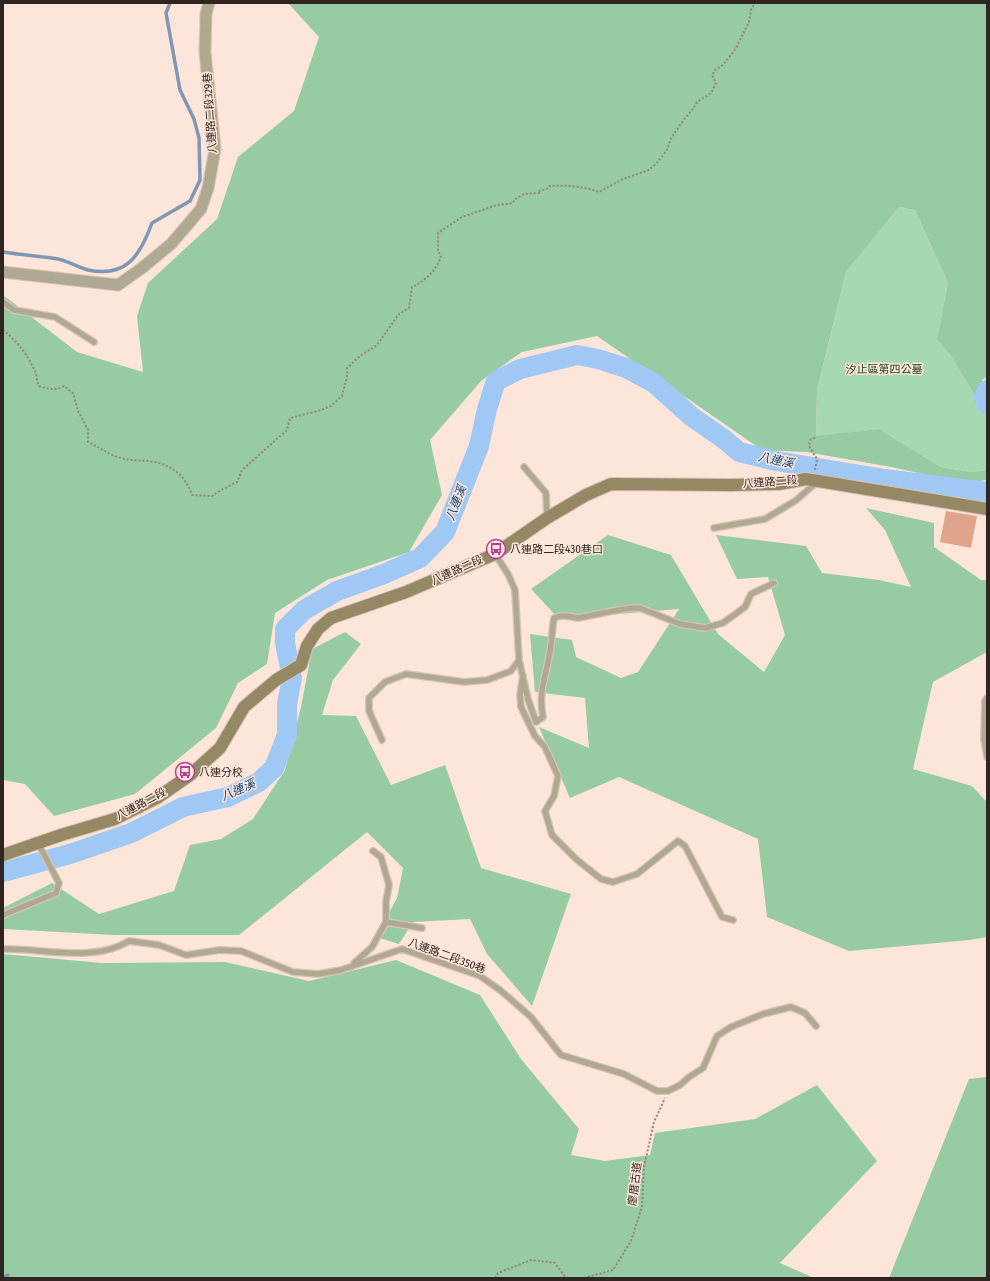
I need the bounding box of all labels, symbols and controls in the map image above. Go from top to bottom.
street label: 八連路二段329巷 [201,72,219,154]
park label: 汐止區第四公墓 [846,363,923,376]
water label: 八連溪 [757,449,797,471]
street label: 八連路二段 [742,474,798,490]
water label: 八連溪 [443,482,470,522]
bus stop icon: 八連路二段430巷口 [485,538,507,560]
place label: 八連路二段430巷口 [510,543,603,556]
street label: 八連路二段 [429,553,485,587]
bus stop icon: 八連分校 [174,761,196,783]
place label: 八連分校 [199,766,243,779]
water label: 八連溪 [219,776,259,803]
street label: 八連路二段 [114,785,168,823]
street label: 八連路二段350巷 [406,936,488,976]
street label: 廖厝古道 [626,1161,644,1207]

